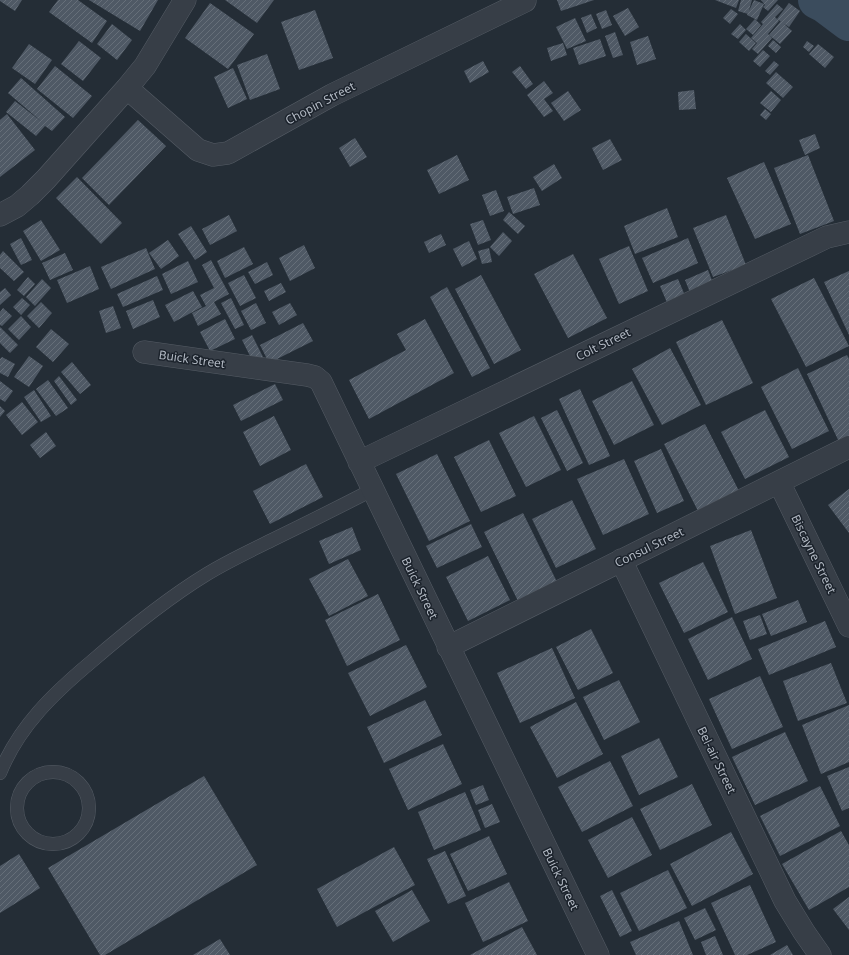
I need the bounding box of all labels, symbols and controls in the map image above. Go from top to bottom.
street label: Chopin Street [282,77,358,129]
street label: Colt Street [573,323,634,365]
street label: Buick Street [158,346,227,372]
street label: Biscayne Street [787,512,841,597]
street label: Consul Street [611,523,687,571]
street label: Buick Street [398,554,443,622]
street label: Bel-air Street [693,723,741,797]
street label: Buick Street [539,845,584,913]

